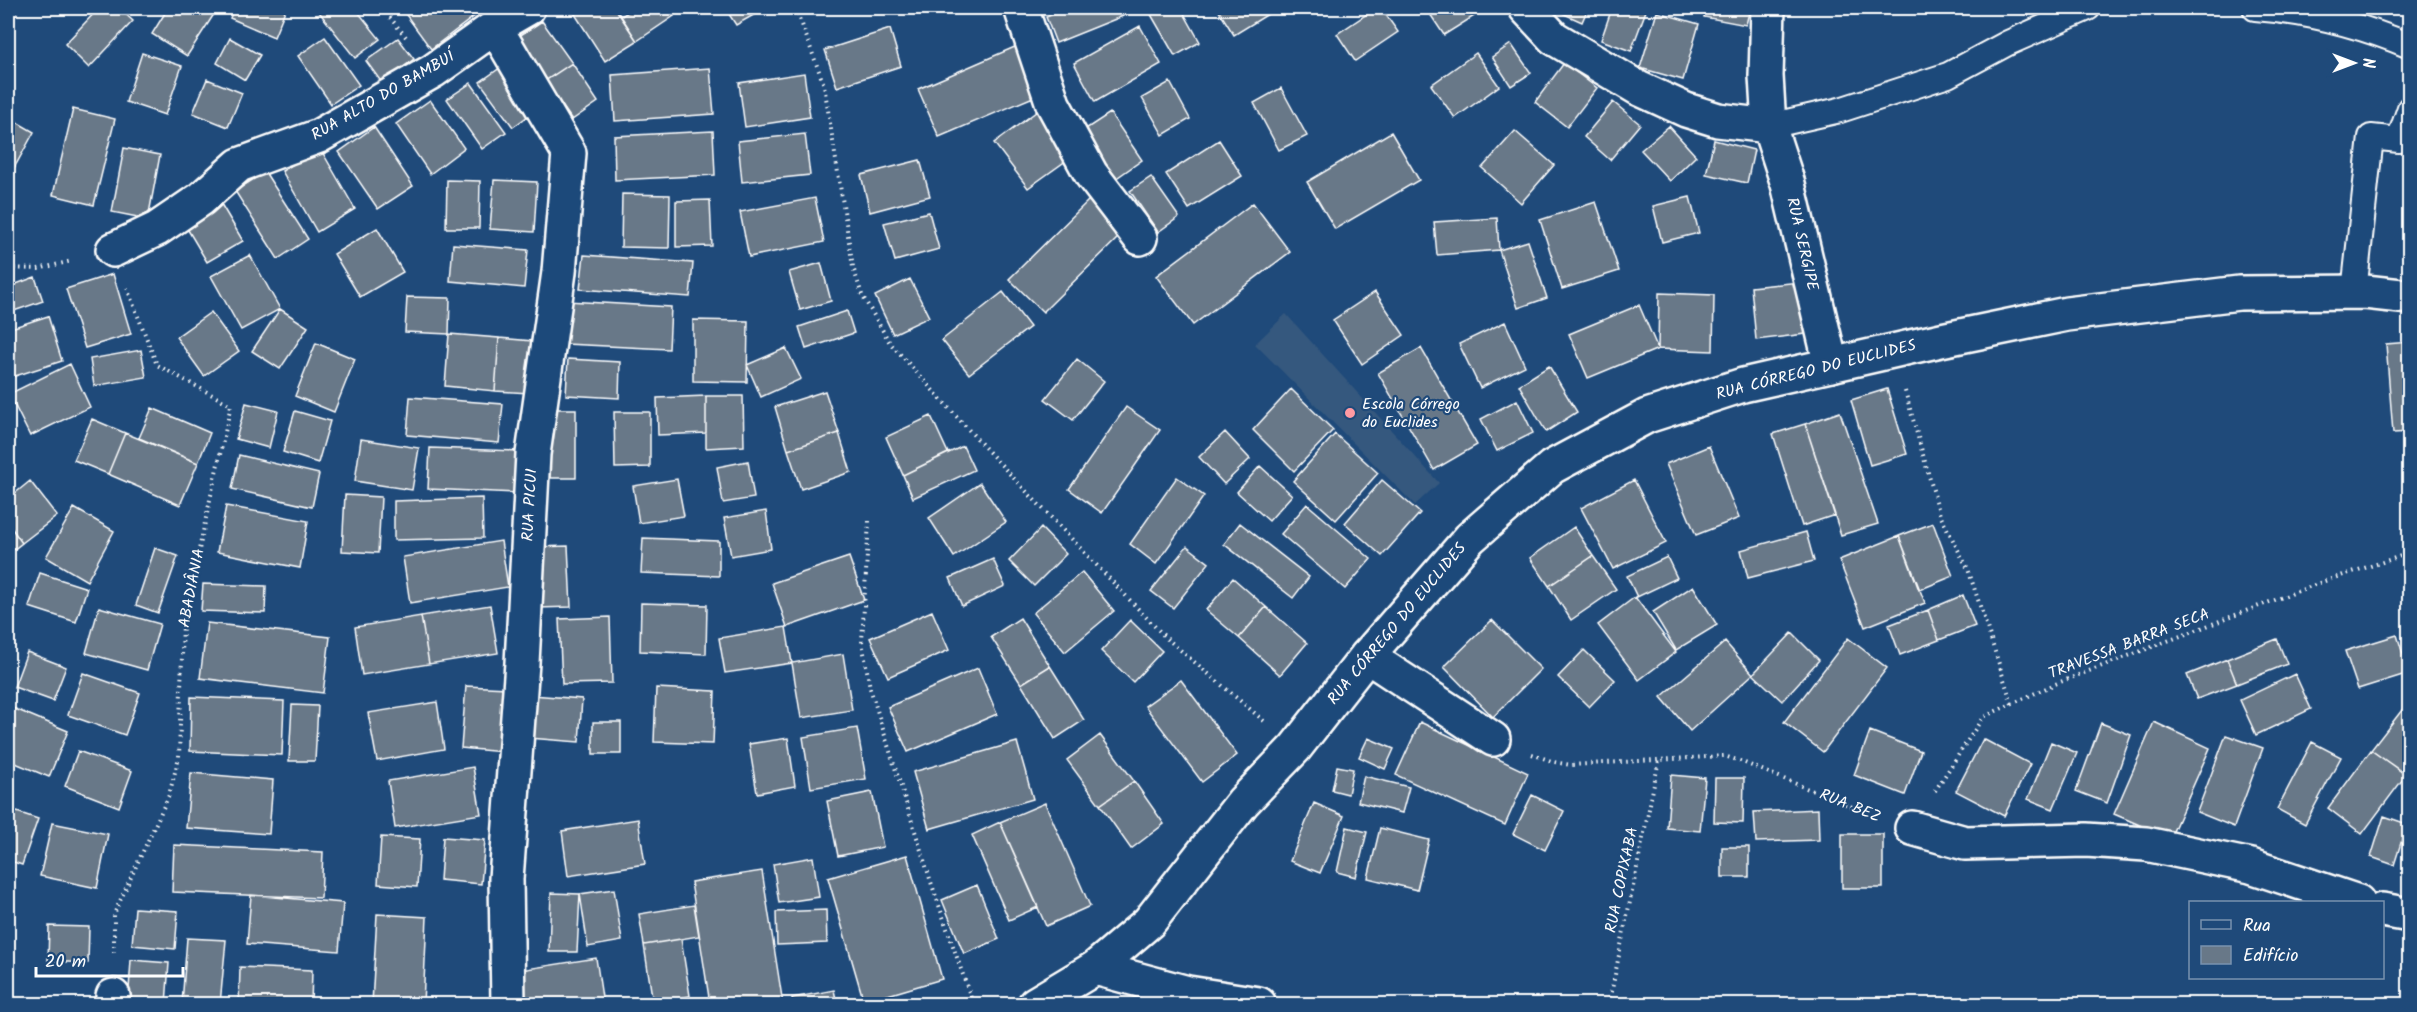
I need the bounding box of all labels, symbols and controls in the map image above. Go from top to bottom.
north arrow [2324,33,2384,93]
street label: RUA ALTO DO BAMBUÍ [307,43,462,147]
text: N [2355,58,2380,68]
street label: RUA SERGIPE [1779,195,1825,294]
street label: RUA CÓRREGO DO EUCLIDES [1713,333,1919,407]
place label: Escola Córrego do Euclides [1362,392,1460,435]
marker: Escola Córrego do Euclides [1343,406,1357,420]
street label: RUA PICUI [516,468,544,542]
street label: RUA CÓRREGO DO EUCLIDES [1321,537,1473,711]
street label: ABADIÂNIA [172,546,212,630]
street label: TRAVESSA BARRA SECA [2045,602,2213,686]
street label: RUA BEZ [1815,782,1885,830]
street label: RUA COPIXABA [1599,824,1645,935]
legend [2189,901,2384,979]
text: Rua [2243,912,2271,941]
scale bar [36,940,183,978]
text: Edifício [2243,942,2298,971]
text: 20 m [45,948,86,977]

